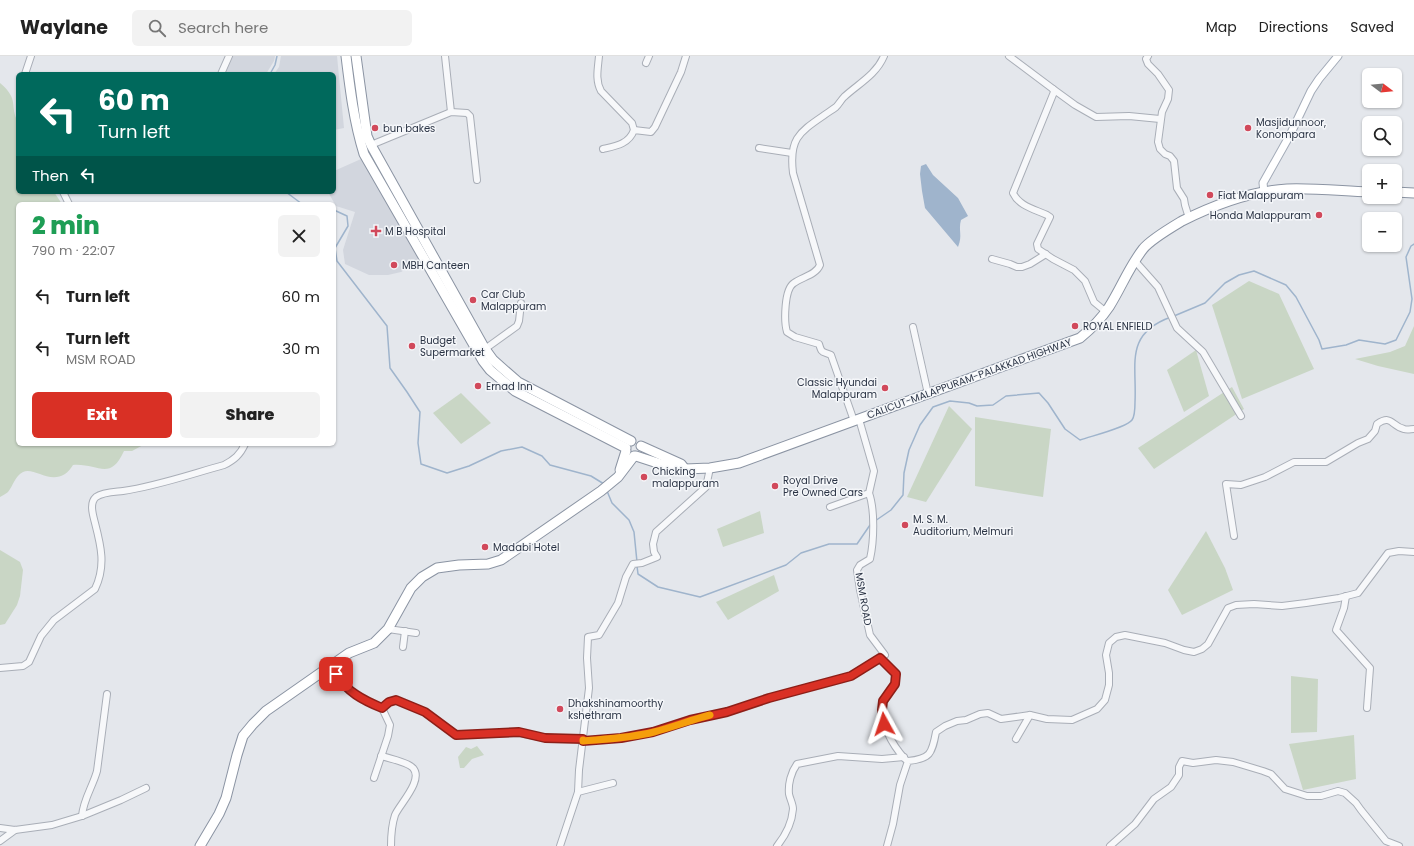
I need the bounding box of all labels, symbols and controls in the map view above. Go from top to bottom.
search box [132,10,412,46]
text: Waylane [20,14,108,41]
icon: search [146,17,168,39]
text: Search here [178,17,268,38]
text: Map [1206,17,1237,37]
text: Directions [1259,17,1328,37]
text: Saved [1350,17,1394,37]
north arrow [1362,68,1402,108]
map controls [1362,68,1402,252]
text: 60 m [98,81,170,120]
icon: left [32,88,84,140]
place label: Masjidunnoor, Konompara [1256,115,1326,142]
button: search [1362,116,1402,156]
text: Turn left [98,119,170,144]
place label: bun bakes [383,121,435,136]
marker: bun bakes [370,123,380,133]
marker: Masjidunnoor, Konompara [1243,123,1253,133]
icon: left [77,164,99,186]
button: + [1362,164,1402,204]
text: Then [32,165,69,186]
place label: Fiat Malappuram [1218,188,1304,203]
marker: Fiat Malappuram [1205,190,1215,200]
place label: Honda Malappuram [1210,208,1311,223]
text: 2 min [32,209,100,242]
marker: Honda Malappuram [1314,210,1324,220]
button: − [1362,212,1402,252]
button: close [278,215,320,257]
place label: M B Hospital [385,224,446,239]
marker: M B Hospital [370,225,382,237]
text: 790 m · 22:07 [32,241,115,260]
place label: MBH Canteen [402,258,470,273]
marker: MBH Canteen [389,260,399,270]
icon: left [32,285,54,307]
text: Turn left [66,286,130,307]
text: 60 m [282,286,320,307]
place label: Car Club Malappuram [481,287,546,314]
marker: Car Club Malappuram [468,295,478,305]
place label: ROYAL ENFIELD [1083,319,1153,334]
marker: ROYAL ENFIELD [1070,321,1080,331]
text: Turn left [66,328,130,349]
place label: Budget Supermarket [420,333,485,360]
street label: CALICUT-MALAPPURAM-PALAKKAD HIGHWAY [865,334,1074,423]
icon: left [32,337,54,359]
text: 30 m [282,338,320,359]
marker: Budget Supermarket [407,341,417,351]
text: MSM ROAD [66,350,136,369]
place label: Classic Hyundai Malappuram [797,375,877,402]
place label: Ernad Inn [486,379,533,394]
marker: Ernad Inn [473,381,483,391]
marker: Classic Hyundai Malappuram [880,383,890,393]
button: Exit [32,392,172,438]
button: Share [180,392,320,438]
place label: Chicking malappuram [652,464,719,491]
marker: Chicking malappuram [639,472,649,482]
place label: Royal Drive Pre Owned Cars [783,473,863,500]
marker: Royal Drive Pre Owned Cars [770,481,780,491]
place label: M. S. M. Auditorium, Melmuri [913,512,1013,539]
marker: M. S. M. Auditorium, Melmuri [900,520,910,530]
place label: Madabi Hotel [493,540,559,555]
marker: Madabi Hotel [480,542,490,552]
street label: MSM ROAD [851,571,876,627]
pin [319,657,353,691]
icon: arrive [325,663,347,685]
place label: Dhakshinamoorthy kshethram [568,696,663,723]
position arrow [863,703,905,745]
marker: Dhakshinamoorthy kshethram [555,704,565,714]

